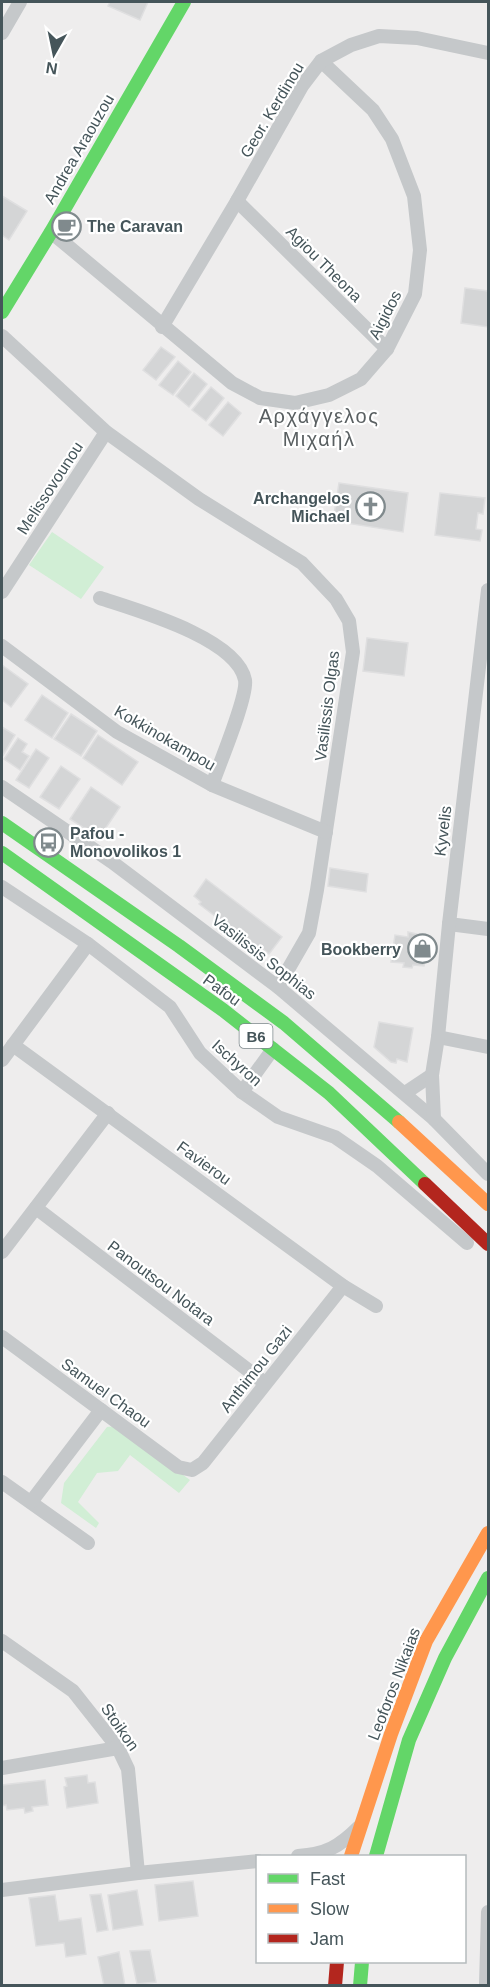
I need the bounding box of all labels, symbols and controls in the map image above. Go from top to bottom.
north arrow [24,24,84,84]
text: N [45,59,59,78]
street label: Geor. Kerdinou [237,59,307,161]
street label: Andrea Araouzou [41,91,117,207]
cafe icon: The Caravan [50,210,82,242]
place label: The Caravan [87,218,183,235]
street label: Agiou Theona [283,223,365,305]
street label: Aigidos [366,288,404,342]
district label: Αρχάγγελος Μιχαήλ [259,405,379,450]
street label: Melissovounou [14,439,86,537]
place label: Archangelos Michael [253,490,350,525]
church icon: Archangelos Michael [355,491,387,523]
street label: Vasilissis Olgas [312,650,342,762]
street label: Kokkinokampou [111,702,219,774]
street label: Kyvelis [431,805,455,857]
place label: Pafou - Monovolikos 1 [70,825,181,860]
bus stop icon: Pafou - Monovolikos 1 [33,826,65,858]
street label: Vasilissis Sophias [209,911,319,1003]
shop icon: Bookberry [406,933,438,965]
place label: Bookberry [321,941,401,958]
street label: Pafou [200,971,244,1009]
road number: B6 [240,1024,272,1048]
street label: Ischyron [209,1036,265,1090]
street label: Favierou [174,1138,234,1188]
street label: Panoutsou Notara [104,1237,218,1329]
street label: Anthimou Gazi [217,1322,295,1416]
street label: Samuel Chaou [58,1355,154,1431]
street label: Leoforos Nikaias [365,1625,423,1743]
street label: Stoikon [98,1700,142,1754]
legend [256,1855,466,1963]
text: Fast [310,1869,345,1889]
text: Slow [310,1899,350,1919]
text: Jam [310,1929,344,1949]

